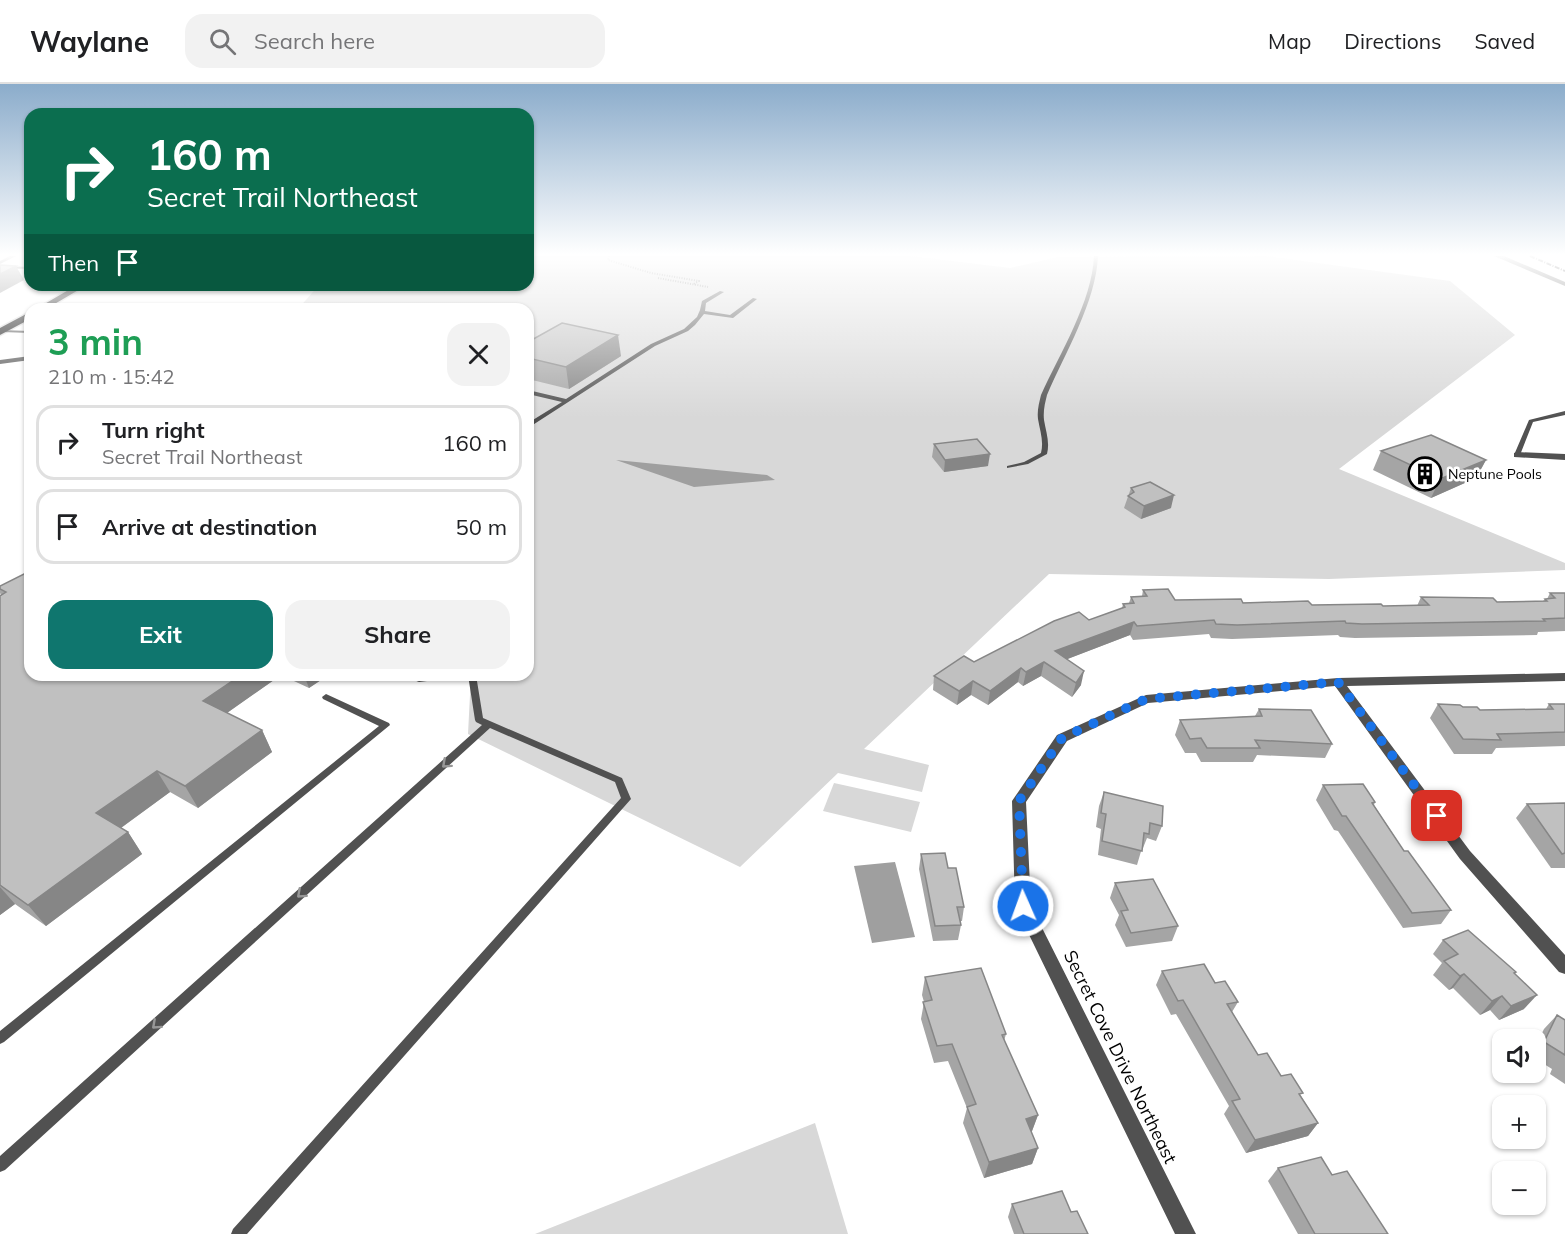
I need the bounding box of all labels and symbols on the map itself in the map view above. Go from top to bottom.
building icon: Neptune Pools [1407,456,1443,492]
place label: Neptune Pools [1448,465,1542,483]
one-way arrow [442,757,452,768]
pin [1411,790,1462,841]
position arrow [991,874,1055,938]
one-way arrow [297,887,308,898]
street label: Secret Cove Drive Northeast [1059,946,1182,1167]
one-way arrow [152,1018,163,1029]

